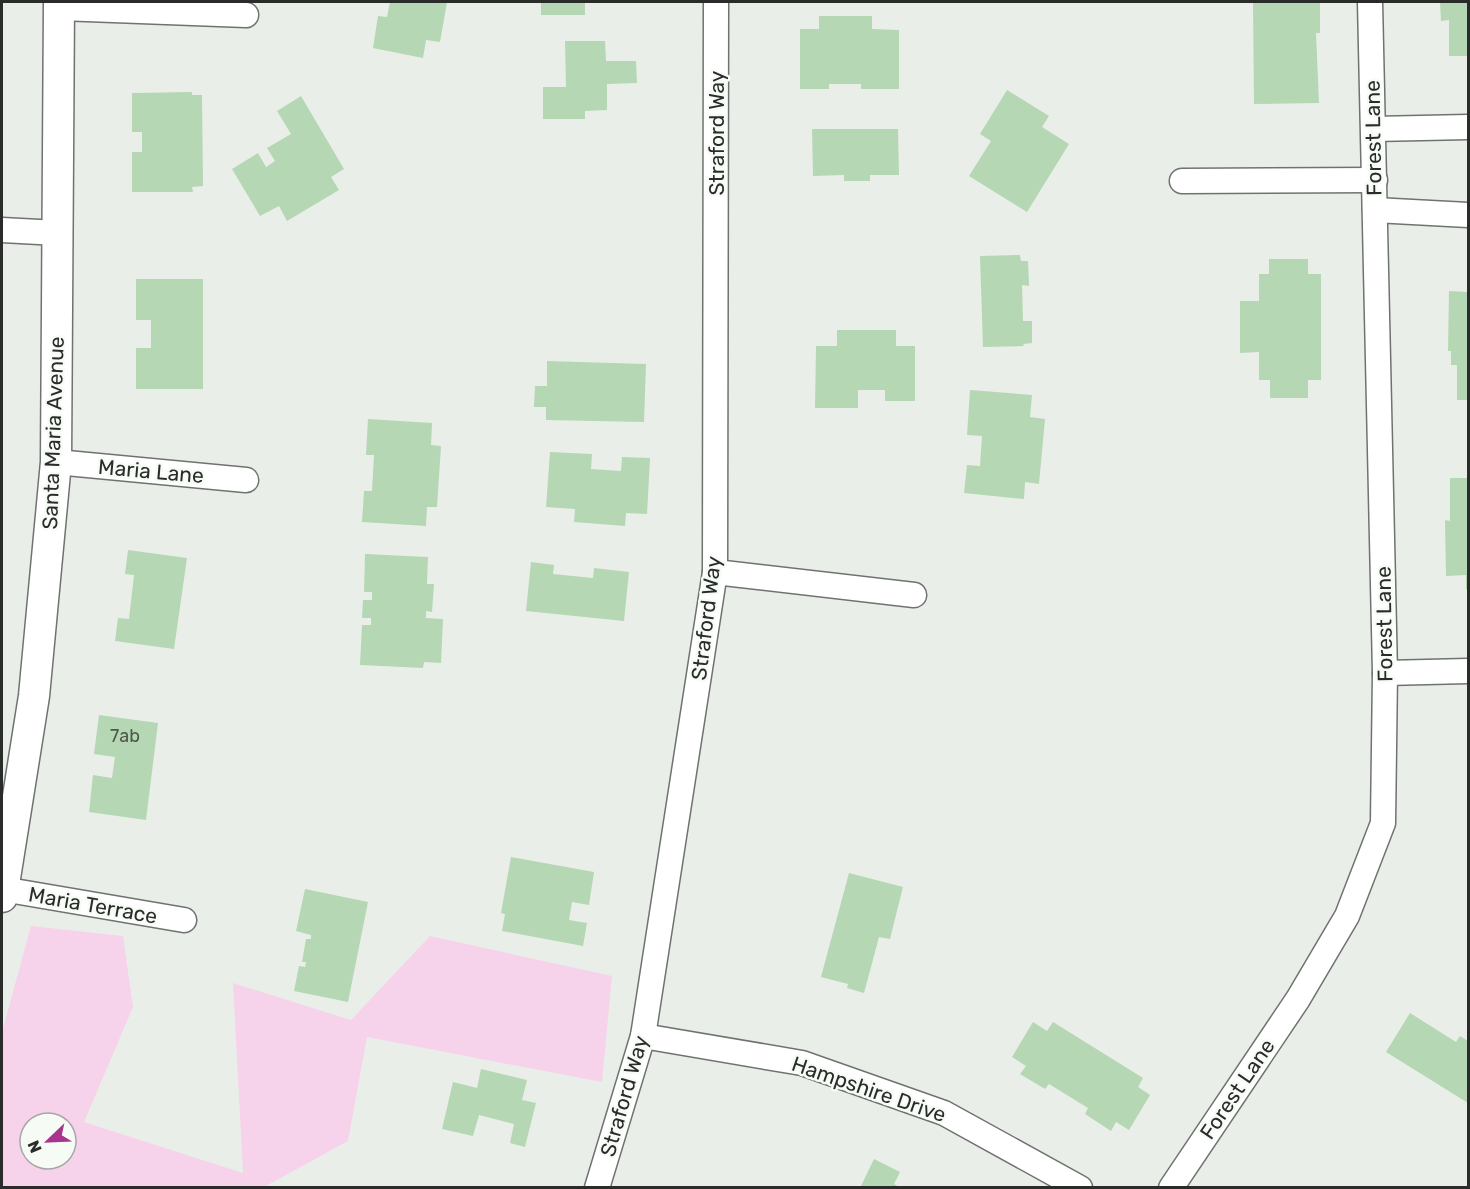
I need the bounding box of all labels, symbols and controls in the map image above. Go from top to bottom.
street label: Straford Way [704,70,729,195]
street label: Forest Lane [1359,80,1387,196]
street label: Santa Maria Avenue [37,336,69,530]
street label: Maria Lane [97,454,205,488]
street label: Straford Way [686,554,726,681]
street label: Forest Lane [1370,566,1398,682]
house number: 7ab [110,725,140,747]
street label: Maria Terrace [27,881,159,929]
street label: Straford Way [595,1032,653,1159]
street label: Forest Lane [1194,1034,1280,1144]
street label: Hampshire Drive [789,1051,949,1127]
north arrow [18,1111,78,1171]
text: N [24,1138,46,1156]

